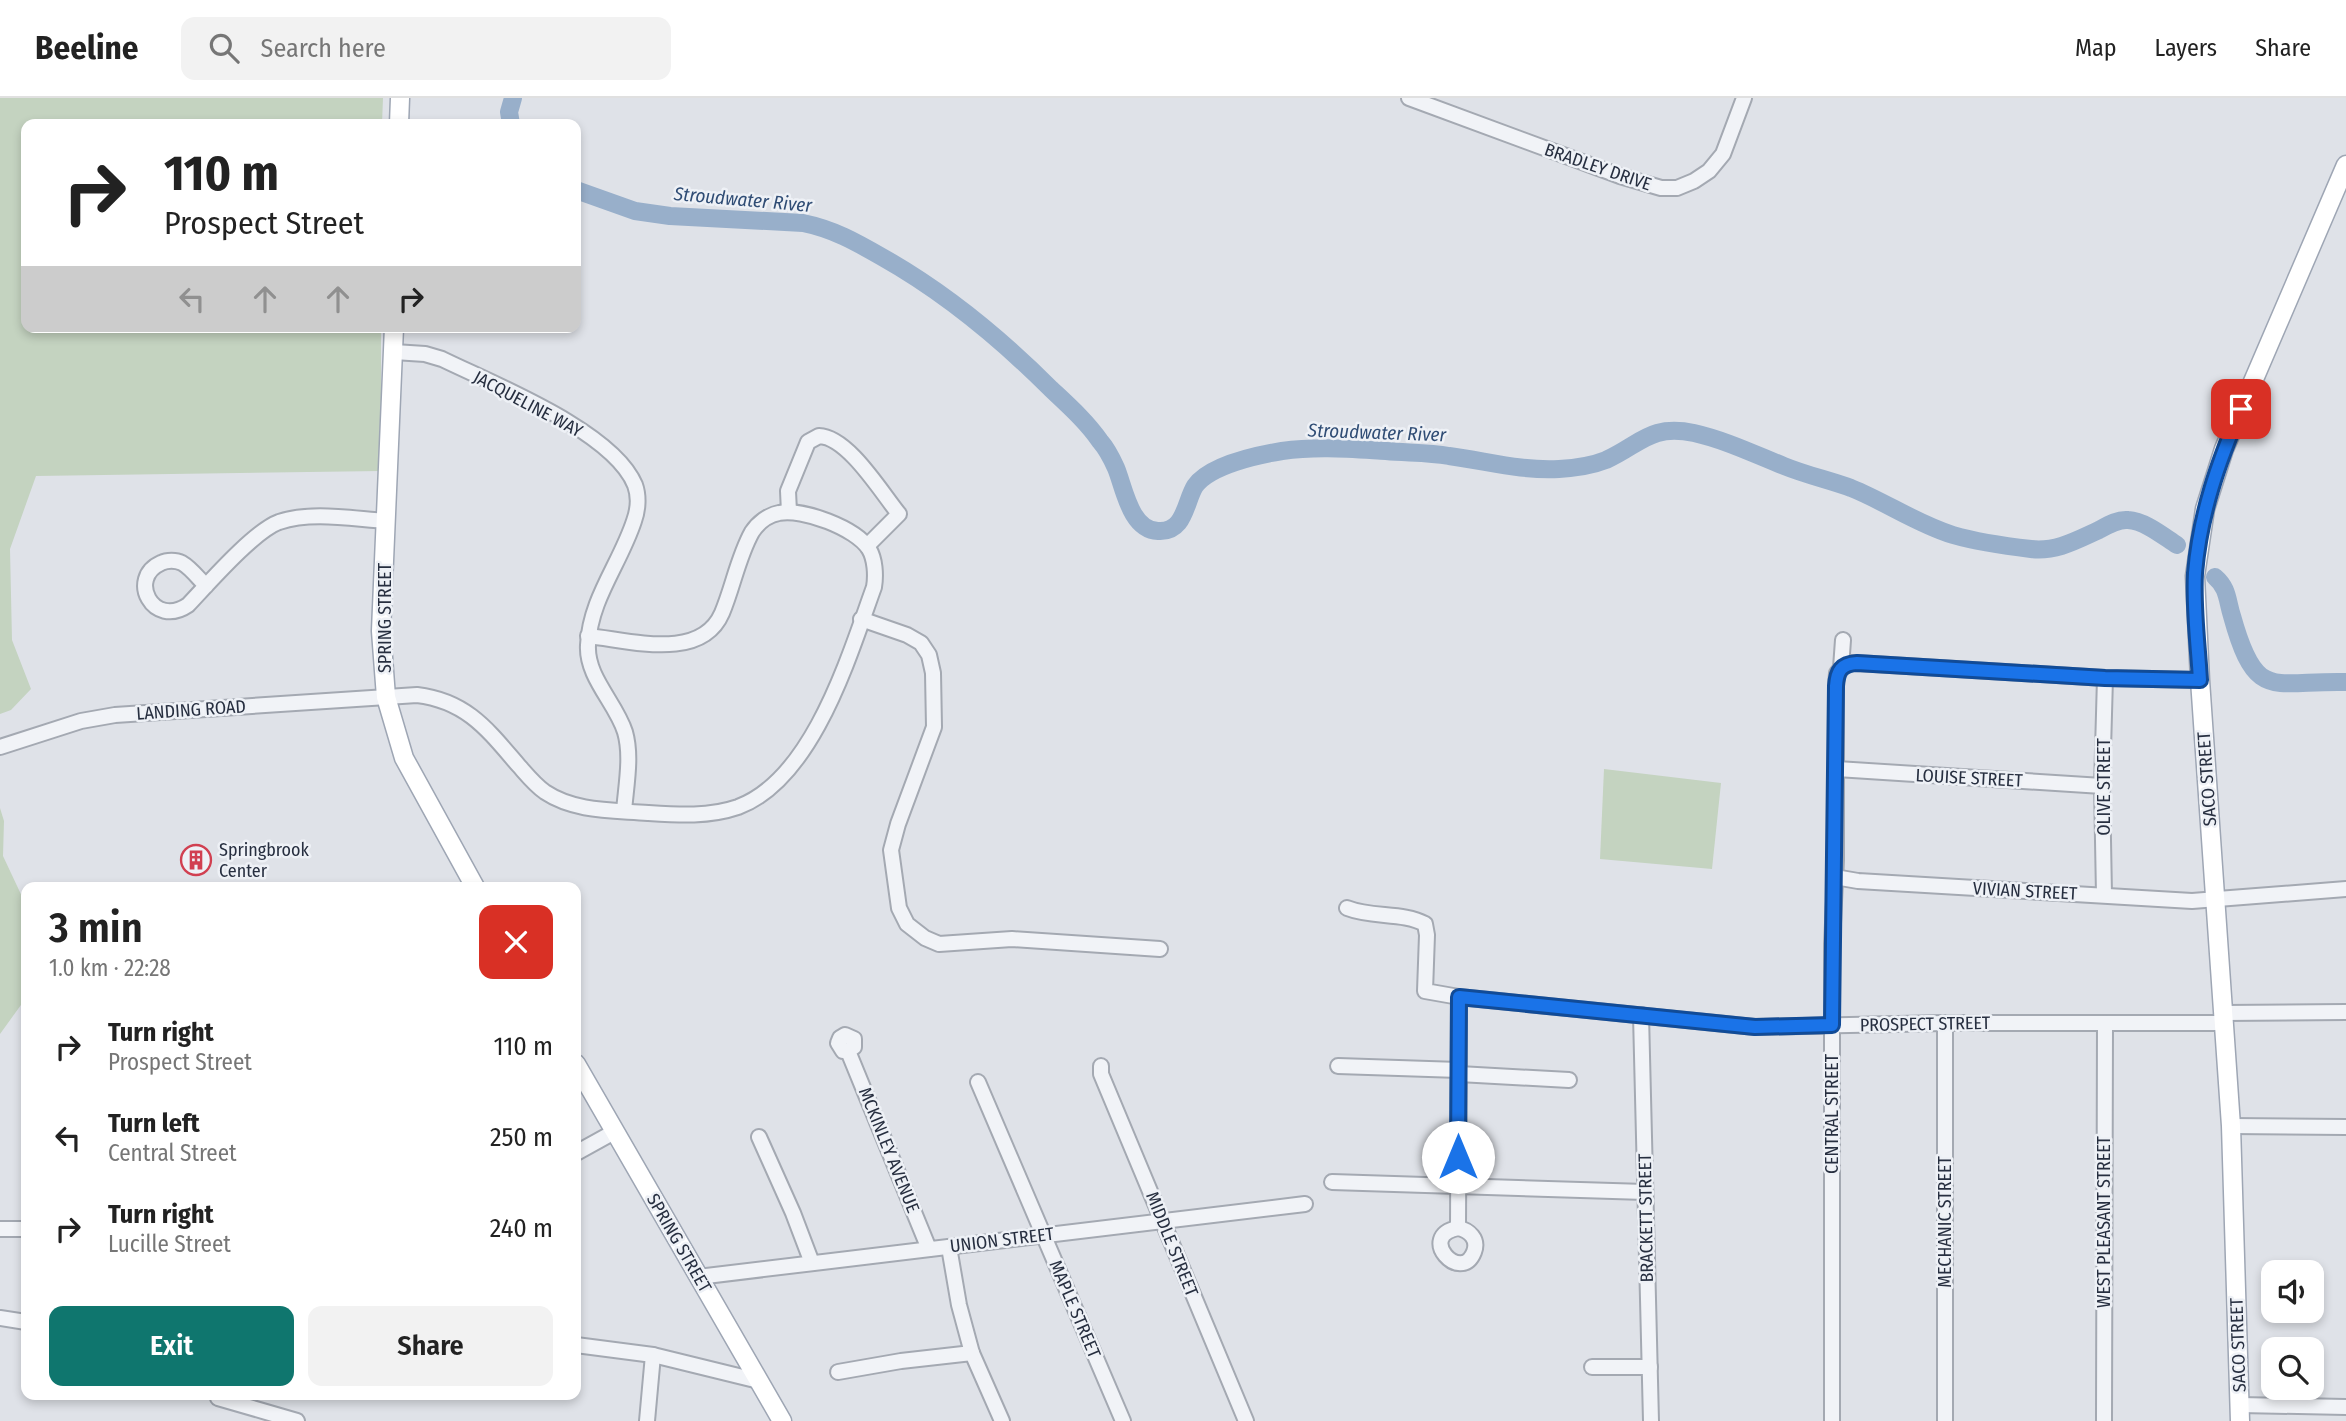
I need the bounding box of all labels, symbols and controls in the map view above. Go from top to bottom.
search box [181,17,671,80]
text: Beeline [35,28,139,68]
icon: search [205,29,243,67]
text: Search here [261,33,386,64]
text: Map [2075,34,2117,62]
text: Layers [2155,34,2217,62]
text: Share [2255,34,2311,62]
street label: BRADLEY DRIVE [1542,138,1654,196]
text: 110 m [164,144,279,203]
icon: right [49,147,140,238]
water label: Stroudwater River [672,182,814,217]
text: Prospect Street [164,204,364,242]
icon: left [173,280,211,318]
icon: ahead [246,280,284,318]
icon: ahead [319,280,357,318]
icon: right [392,280,430,318]
street label: JACQUELINE WAY [470,366,586,442]
pin [2211,379,2271,439]
icon: arrive [2222,390,2260,428]
water label: Stroudwater River [1306,419,1448,446]
street label: SPRING STREET [374,562,396,673]
street label: LANDING ROAD [136,695,246,725]
street label: SACO STREET [2193,731,2221,827]
street label: OLIVE STREET [2093,737,2115,836]
street label: LOUISE STREET [1915,764,2024,792]
place label: Springbrook Center [219,839,310,882]
building icon: Springbrook Center [179,843,213,877]
street label: VIVIAN STREET [1972,877,2078,905]
text: 3 min [49,903,143,953]
button: close [479,905,553,979]
text: 1.0 km · 22:28 [49,954,171,982]
street label: PROSPECT STREET [1860,1012,1991,1036]
text: Turn right [108,1017,214,1048]
icon: right [49,1028,87,1066]
text: 110 m [493,1031,553,1062]
text: Prospect Street [108,1048,252,1076]
street label: CENTRAL STREET [1821,1053,1843,1174]
street label: MCKINLEY AVENUE [854,1084,924,1216]
text: Turn left [108,1108,200,1139]
icon: left [49,1119,87,1157]
position arrow [1421,1120,1495,1194]
text: 250 m [490,1122,553,1153]
street label: WEST PLEASANT STREET [2093,1135,2115,1308]
text: Central Street [108,1139,237,1167]
street label: BRACKETT STREET [1634,1153,1658,1283]
street label: MECHANIC STREET [1934,1156,1956,1288]
street label: MIDDLE STREET [1141,1188,1203,1300]
street label: SPRING STREET [642,1190,716,1297]
text: Turn right [108,1199,214,1230]
icon: right [49,1210,87,1248]
text: 240 m [490,1213,553,1244]
street label: UNION STREET [949,1223,1056,1257]
text: Lucille Street [108,1230,231,1258]
street label: MAPLE STREET [1045,1257,1106,1362]
map controls [2261,1260,2324,1400]
button: sound [2261,1260,2324,1323]
street label: SACO STREET [2225,1297,2251,1393]
button: Exit [49,1306,294,1386]
button: Share [308,1306,553,1386]
button: search [2261,1337,2324,1400]

